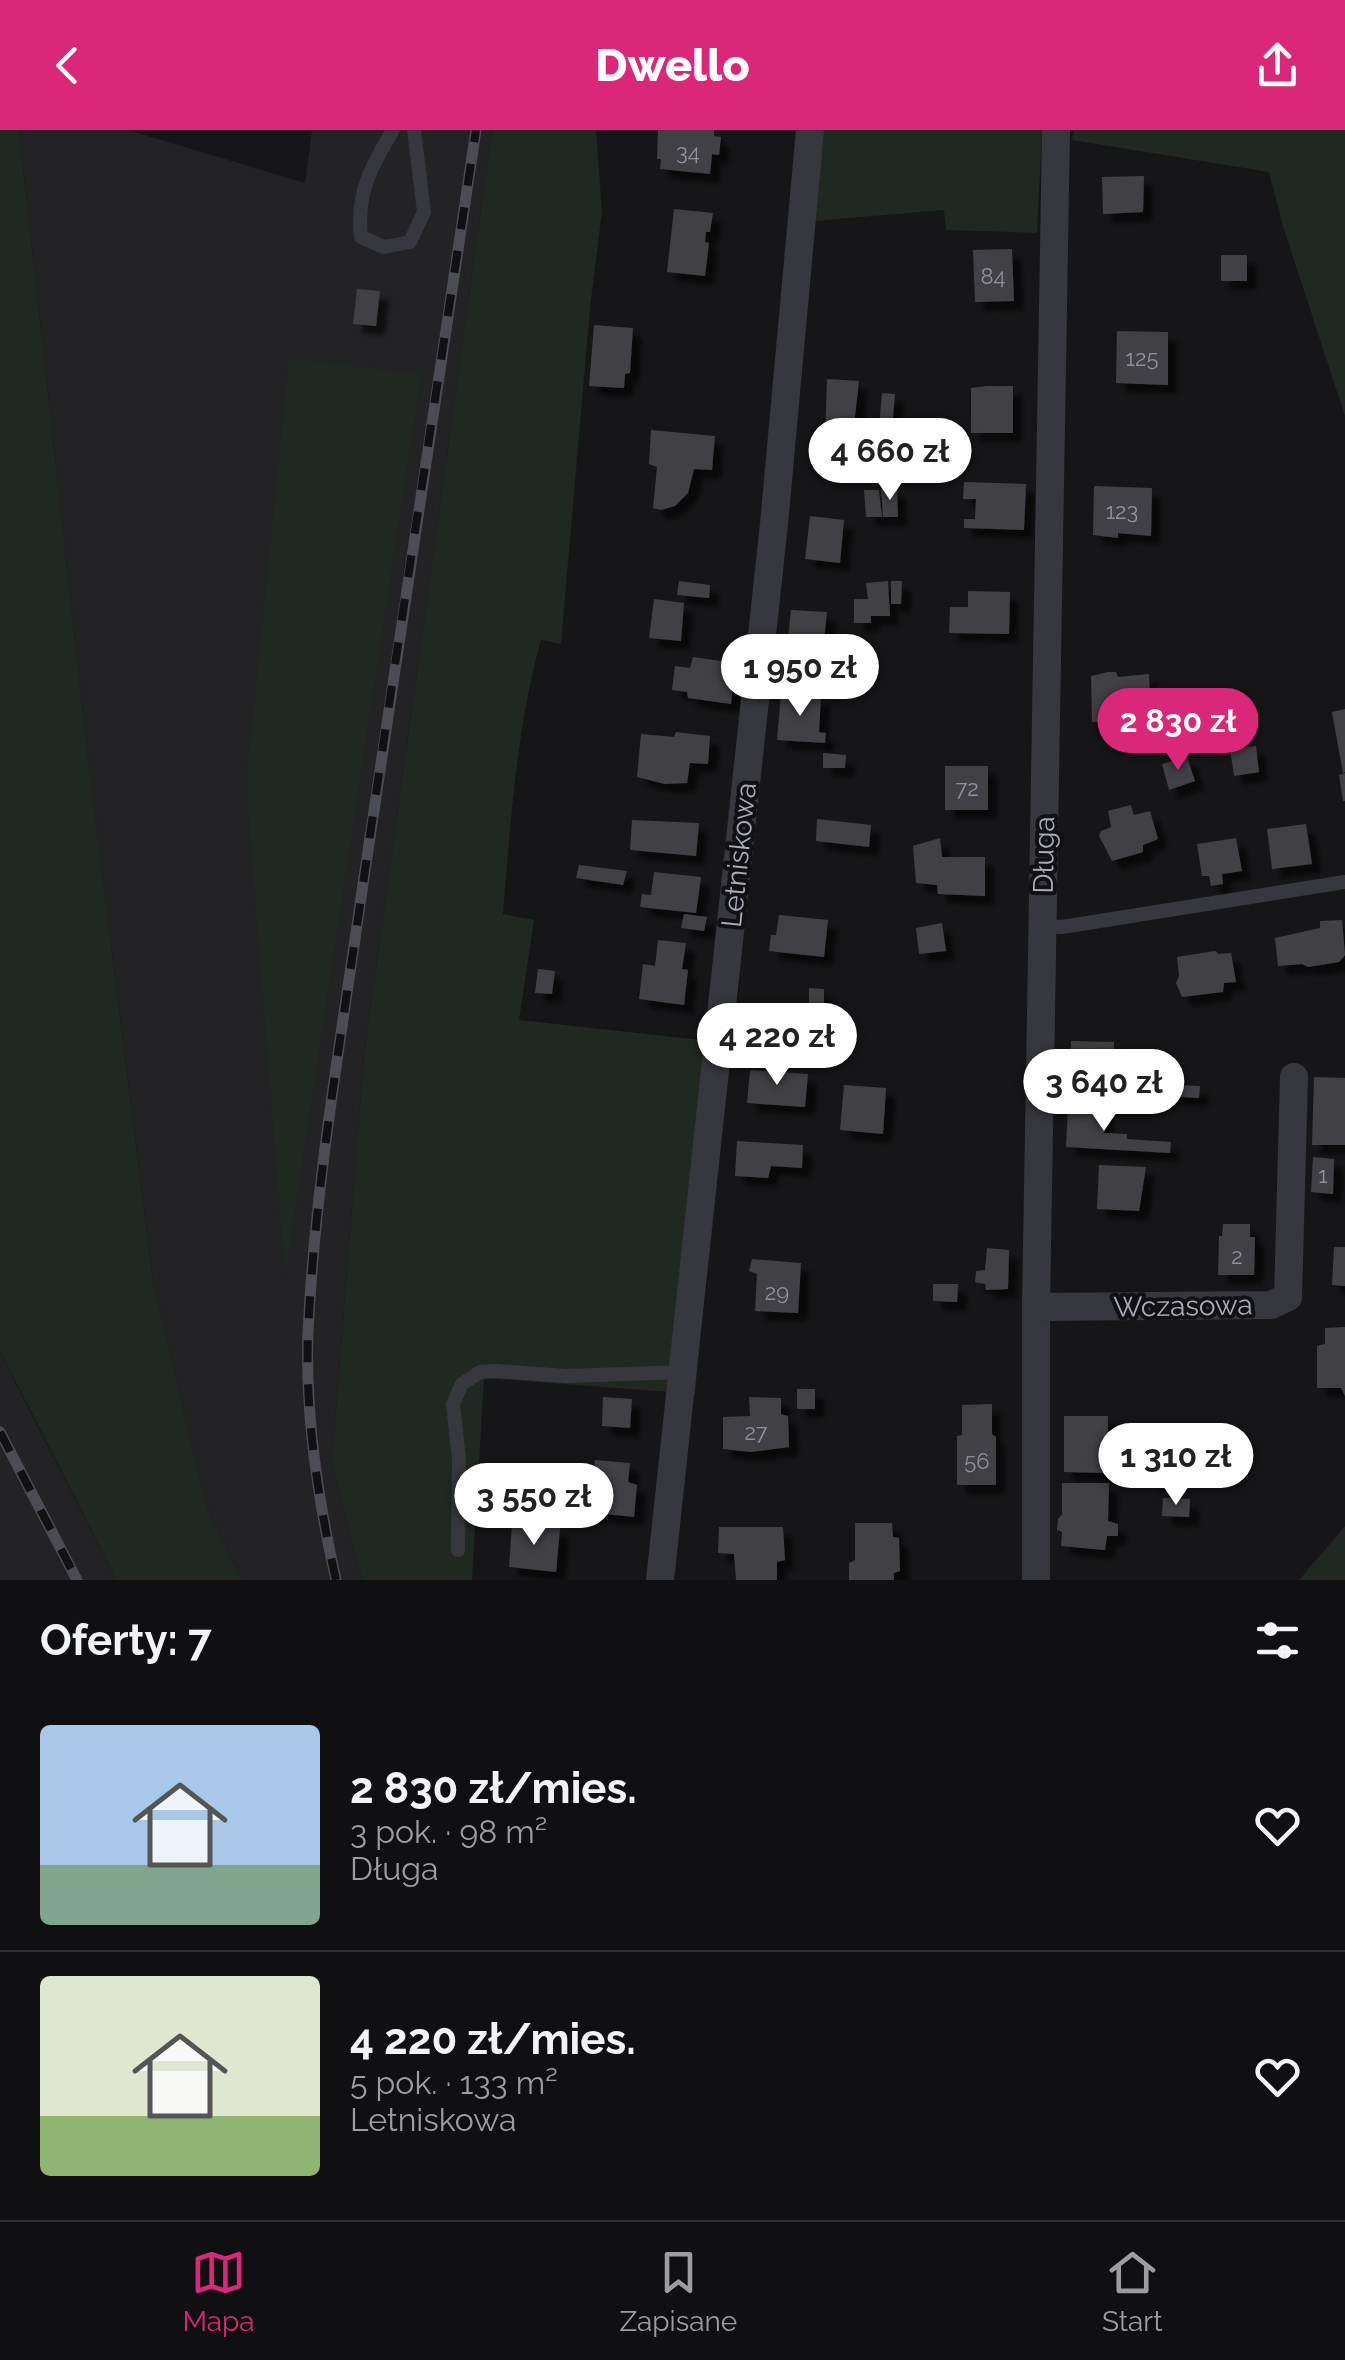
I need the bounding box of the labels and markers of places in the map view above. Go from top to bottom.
pin: 4 660 zł [787,418,993,503]
pin: 1 950 zł [697,634,903,719]
pin: 2 830 zł [1075,688,1281,773]
pin: 4 220 zł [674,1003,880,1088]
pin: 3 640 zł [1001,1049,1207,1134]
pin: 1 310 zł [1073,1423,1279,1508]
pin: 3 550 zł [431,1463,637,1548]

